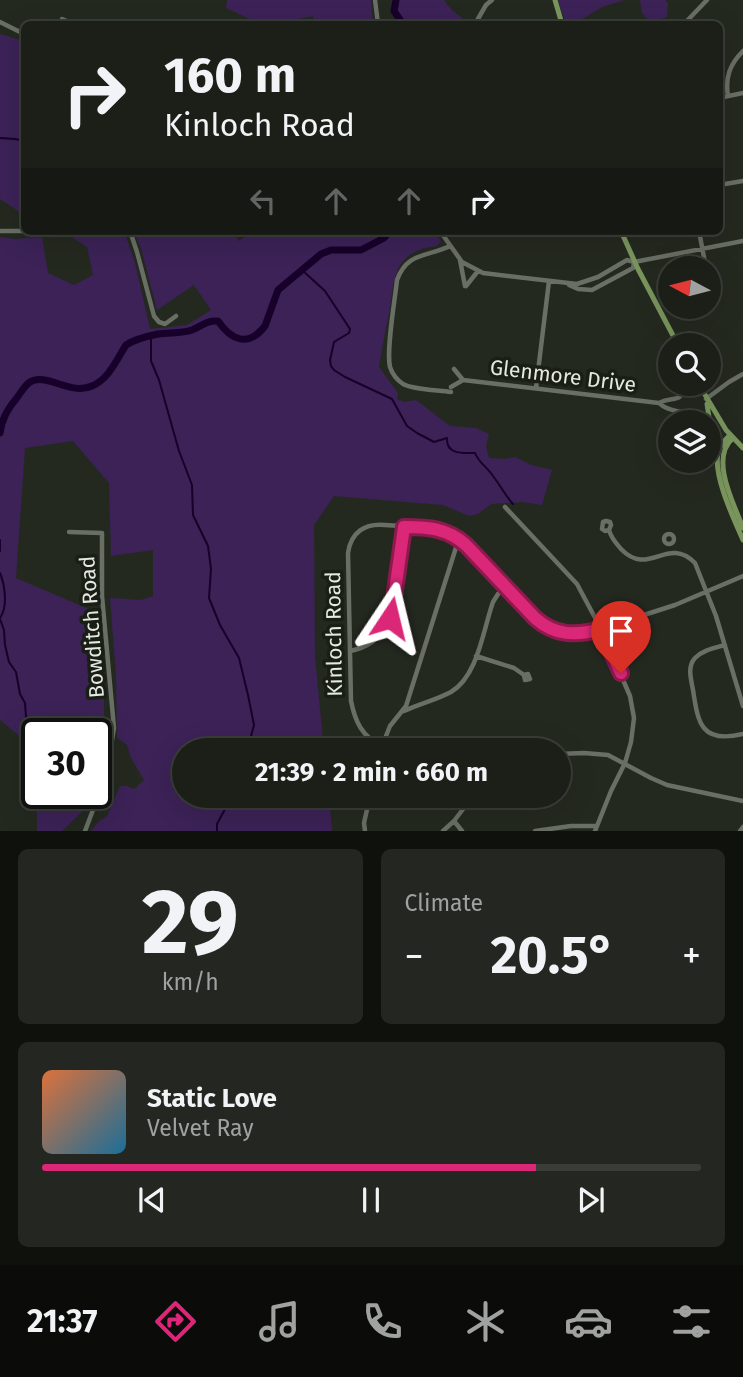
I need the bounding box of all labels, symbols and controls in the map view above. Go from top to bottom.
text: 160 m [164,46,296,105]
icon: right [49,49,140,140]
text: Kinloch Road [164,106,355,144]
icon: left [244,182,282,220]
icon: ahead [317,182,355,220]
icon: ahead [390,182,428,220]
icon: right [463,182,501,220]
north arrow [658,256,721,318]
map controls [658,256,721,473]
button: search [658,333,721,396]
street label: Glenmore Drive [488,354,638,398]
button: layers [658,410,721,473]
street label: Bowditch Road [74,555,110,699]
street label: Kinloch Road [320,571,348,697]
position arrow [353,581,427,655]
pin [591,601,651,673]
icon: arrive [602,612,640,650]
speed limit sign: 30 [21,718,112,809]
text: 21:39 · 2 min · 660 m [255,757,488,788]
text: 29 [142,868,239,977]
text: Climate [405,889,483,917]
text: 20.5° [490,924,615,987]
text: − [405,933,424,979]
text: + [682,933,701,979]
text: km/h [162,968,219,996]
text: Static Love [147,1083,277,1114]
text: Velvet Ray [147,1114,254,1142]
icon: previous [133,1181,171,1219]
icon: pause [352,1181,390,1219]
icon: next [572,1181,610,1219]
icon: directions [151,1297,200,1346]
icon: music [255,1297,304,1346]
icon: phone [358,1297,407,1346]
icon: climate [461,1297,510,1346]
icon: car [564,1297,613,1346]
icon: filters [667,1297,716,1346]
text: 21:37 [27,1302,97,1340]

